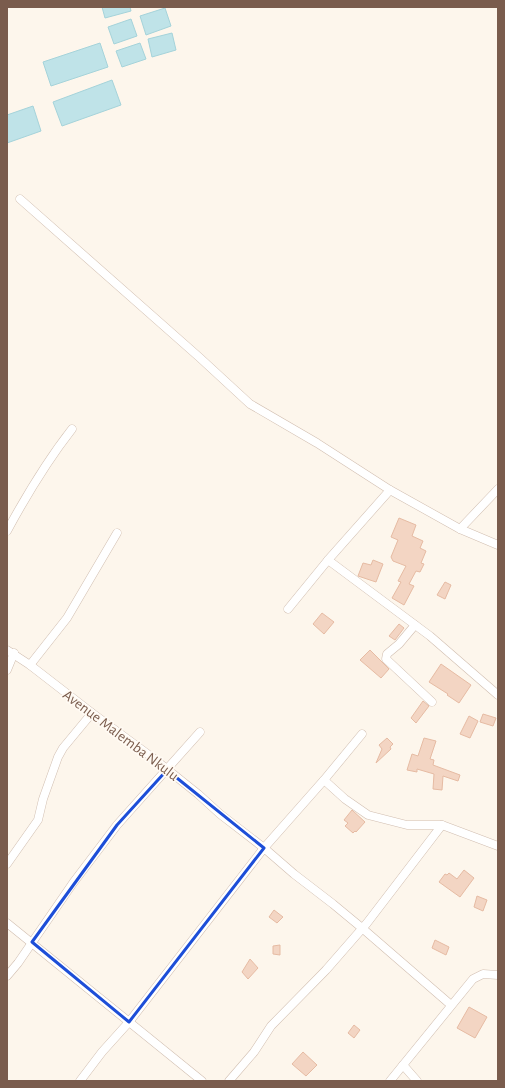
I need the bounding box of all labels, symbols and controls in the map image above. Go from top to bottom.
street label: Avenue Malemba Nkulu [60,687,182,784]

